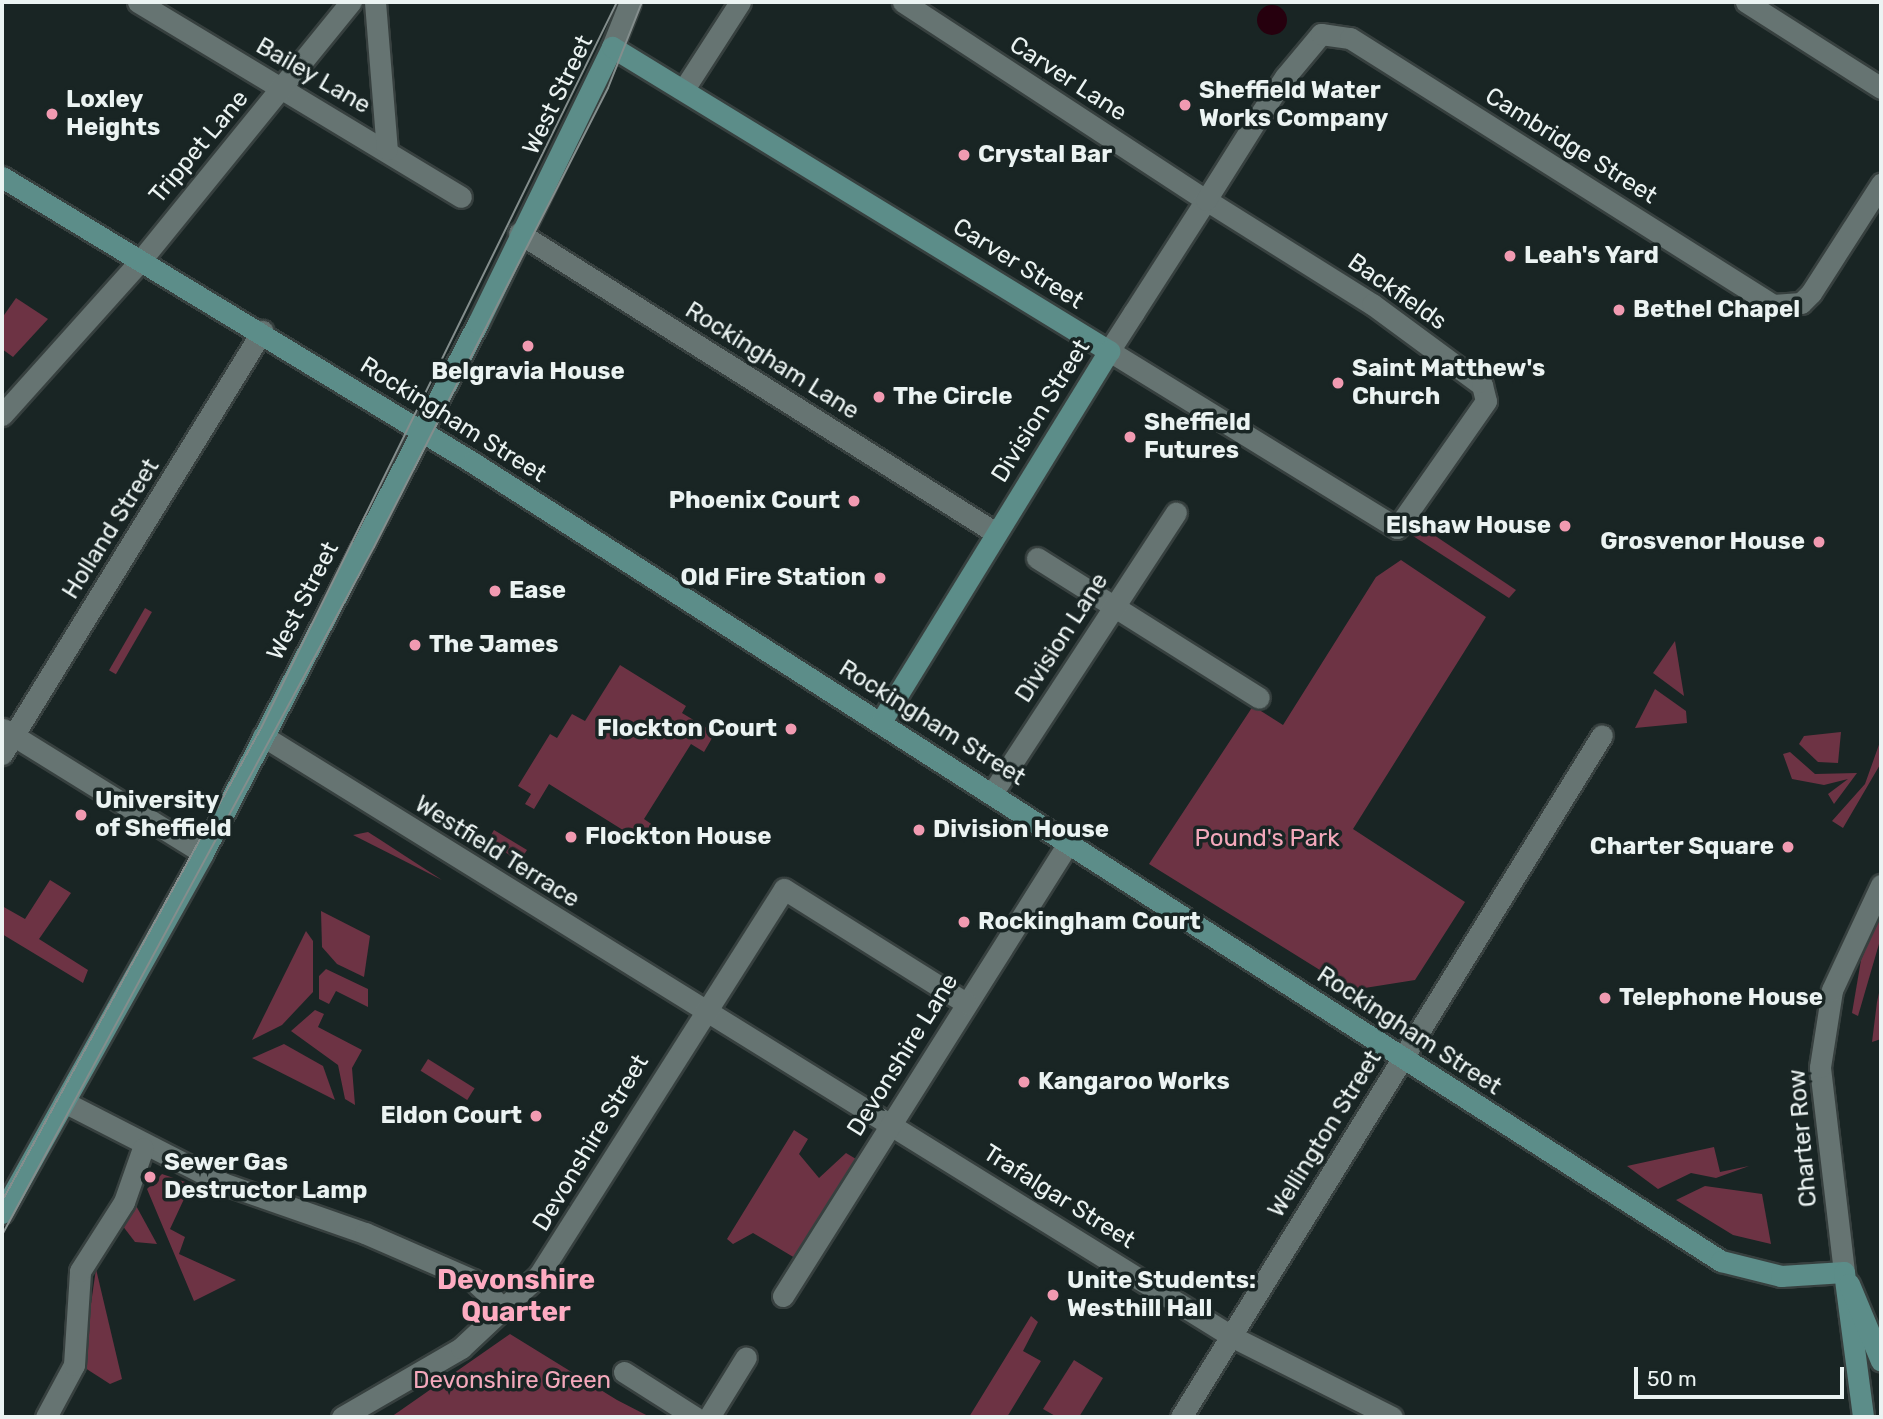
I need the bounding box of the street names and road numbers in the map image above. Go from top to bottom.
street label: Carver Lane [1004,30,1132,128]
street label: West Street [517,31,599,159]
street label: Bailey Lane [250,32,376,120]
street label: Cambridge Street [1480,82,1662,210]
street label: Trippet Lane [143,85,255,209]
street label: Carver Street [947,212,1089,316]
street label: Backfields [1342,248,1452,336]
street label: Rockingham Lane [680,296,864,426]
street label: Division Street [986,334,1096,488]
street label: Rockingham Street [355,351,551,489]
street label: Holland Street [56,454,166,604]
street label: West Street [261,537,345,665]
street label: Division Lane [1010,568,1114,708]
street label: Rockingham Street [834,654,1030,792]
street label: Westfield Terrace [409,790,585,914]
street label: Rockingham Street [1311,961,1507,1101]
street label: Devonshire Lane [841,968,965,1142]
street label: Wellington Street [1262,1045,1388,1223]
street label: Devonshire Street [527,1049,655,1237]
street label: Charter Row [1783,1067,1823,1209]
street label: Trafalgar Street [978,1139,1140,1255]

